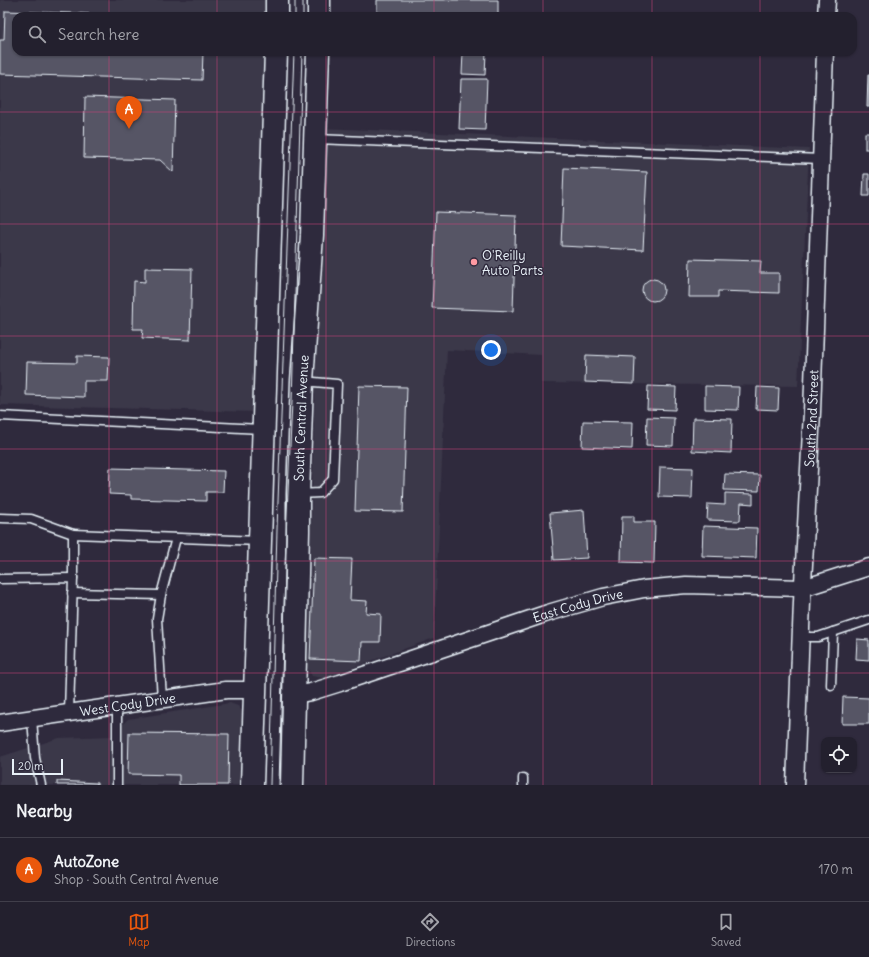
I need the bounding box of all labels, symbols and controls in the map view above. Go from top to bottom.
search box [12,12,857,56]
icon: search [26,23,48,45]
text: Search here [58,25,139,44]
pin: A [116,96,142,129]
place label: O'Reilly Auto Parts [482,247,543,279]
marker: O'Reilly Auto Parts [469,257,479,267]
your location [481,340,501,360]
street label: South Central Avenue [290,354,312,482]
street label: South 2nd Street [801,369,822,467]
street label: East Cody Drive [530,585,624,626]
street label: West Cody Drive [79,689,177,720]
map controls [821,737,857,773]
button: locate [821,737,857,773]
scale bar [12,757,63,776]
text: 20 m [18,759,44,773]
text: Nearby [16,800,72,822]
text: AutoZone [54,852,119,871]
text: A [25,861,33,878]
text: 170 m [818,861,853,878]
text: Shop · South Central Avenue [54,871,219,888]
tab: Map [128,911,150,949]
tab: Directions [406,911,455,949]
tab: Saved [711,911,741,949]

